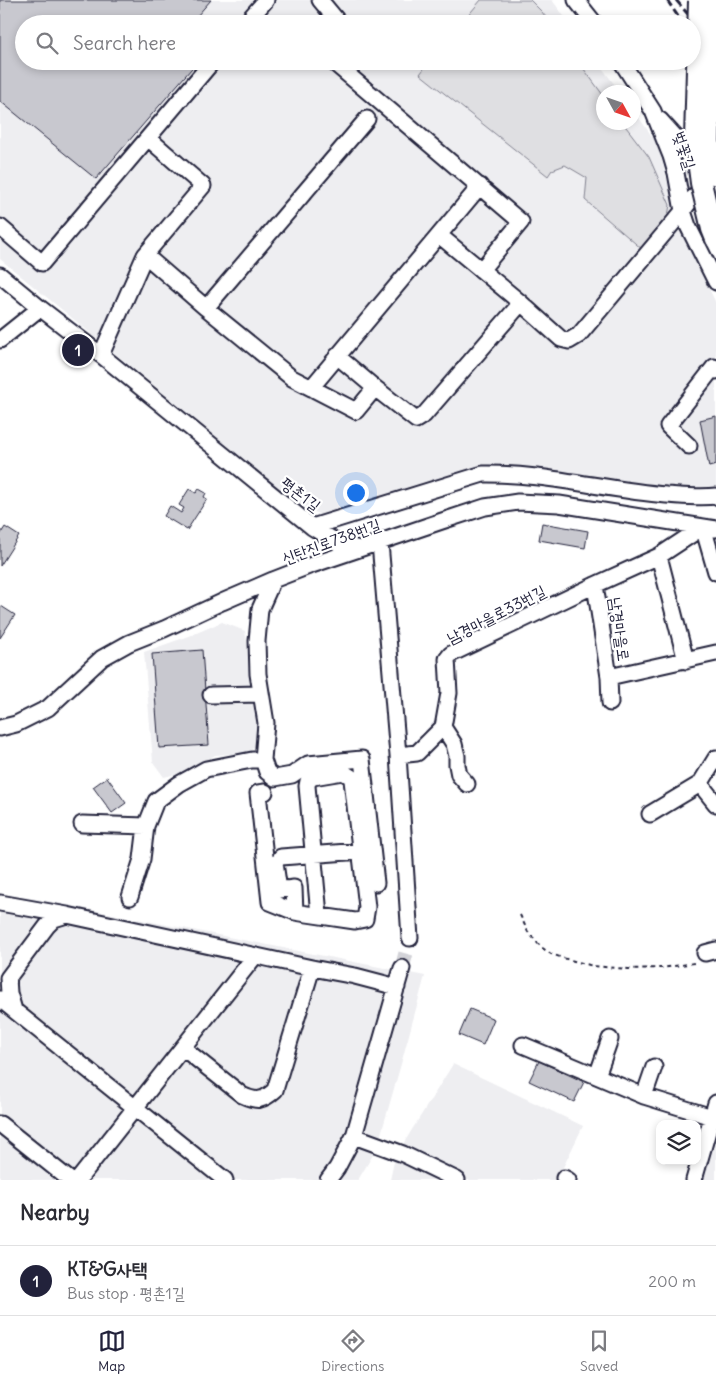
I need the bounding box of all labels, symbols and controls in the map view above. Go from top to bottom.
search box [15,15,701,70]
icon: search [33,29,61,57]
text: Search here [73,31,176,55]
north arrow [596,85,641,130]
street label: 벚꽃길 [670,129,701,172]
pin: 1 [62,331,94,369]
street label: 평촌1길 [277,472,325,516]
your location [343,480,369,506]
street label: 신탄진로738번길 [279,514,383,568]
street label: 남경마을로33번길 [443,580,549,647]
street label: 남경마을로 [606,596,634,662]
map controls [656,1120,701,1165]
button: layers [656,1120,701,1165]
text: Nearby [20,1199,90,1226]
text: KT&G사택 [67,1257,147,1281]
text: 1 [33,1271,39,1291]
text: 200 m [648,1271,696,1291]
text: Bus stop · 평촌1길 [67,1283,185,1303]
tab: Map [98,1327,126,1375]
tab: Directions [321,1327,384,1375]
tab: Saved [580,1327,618,1375]

